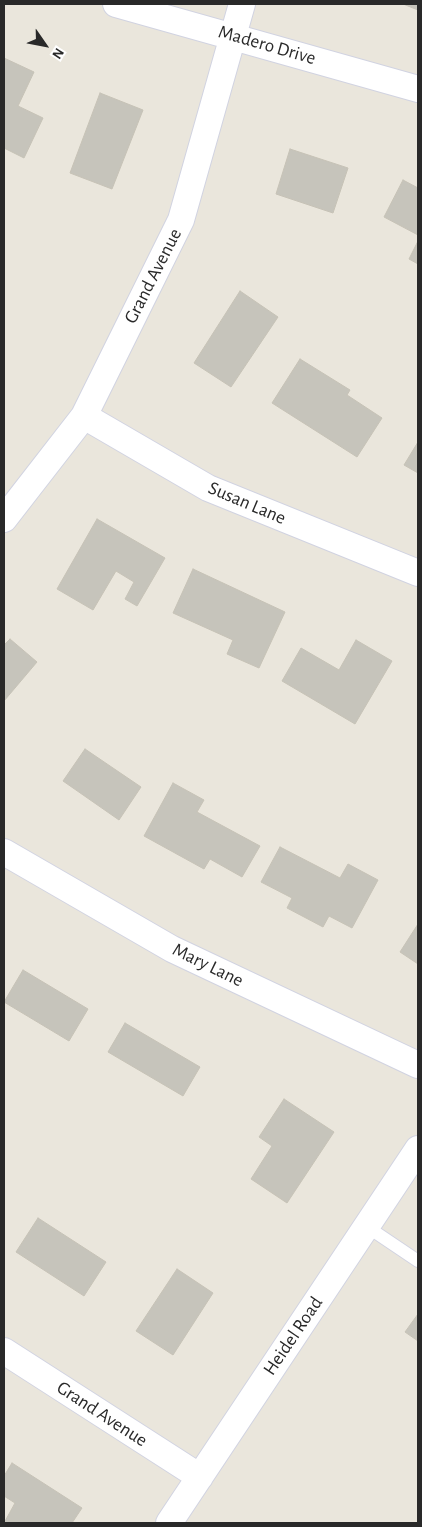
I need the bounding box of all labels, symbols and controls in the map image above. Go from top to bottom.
north arrow [20,20,70,70]
street label: Madero Drive [216,20,318,70]
text: N [49,45,66,61]
street label: Grand Avenue [119,225,187,327]
street label: Susan Lane [205,476,289,530]
street label: Mary Lane [169,938,247,992]
street label: Heidel Road [258,1292,328,1380]
street label: Grand Avenue [52,1376,152,1452]

